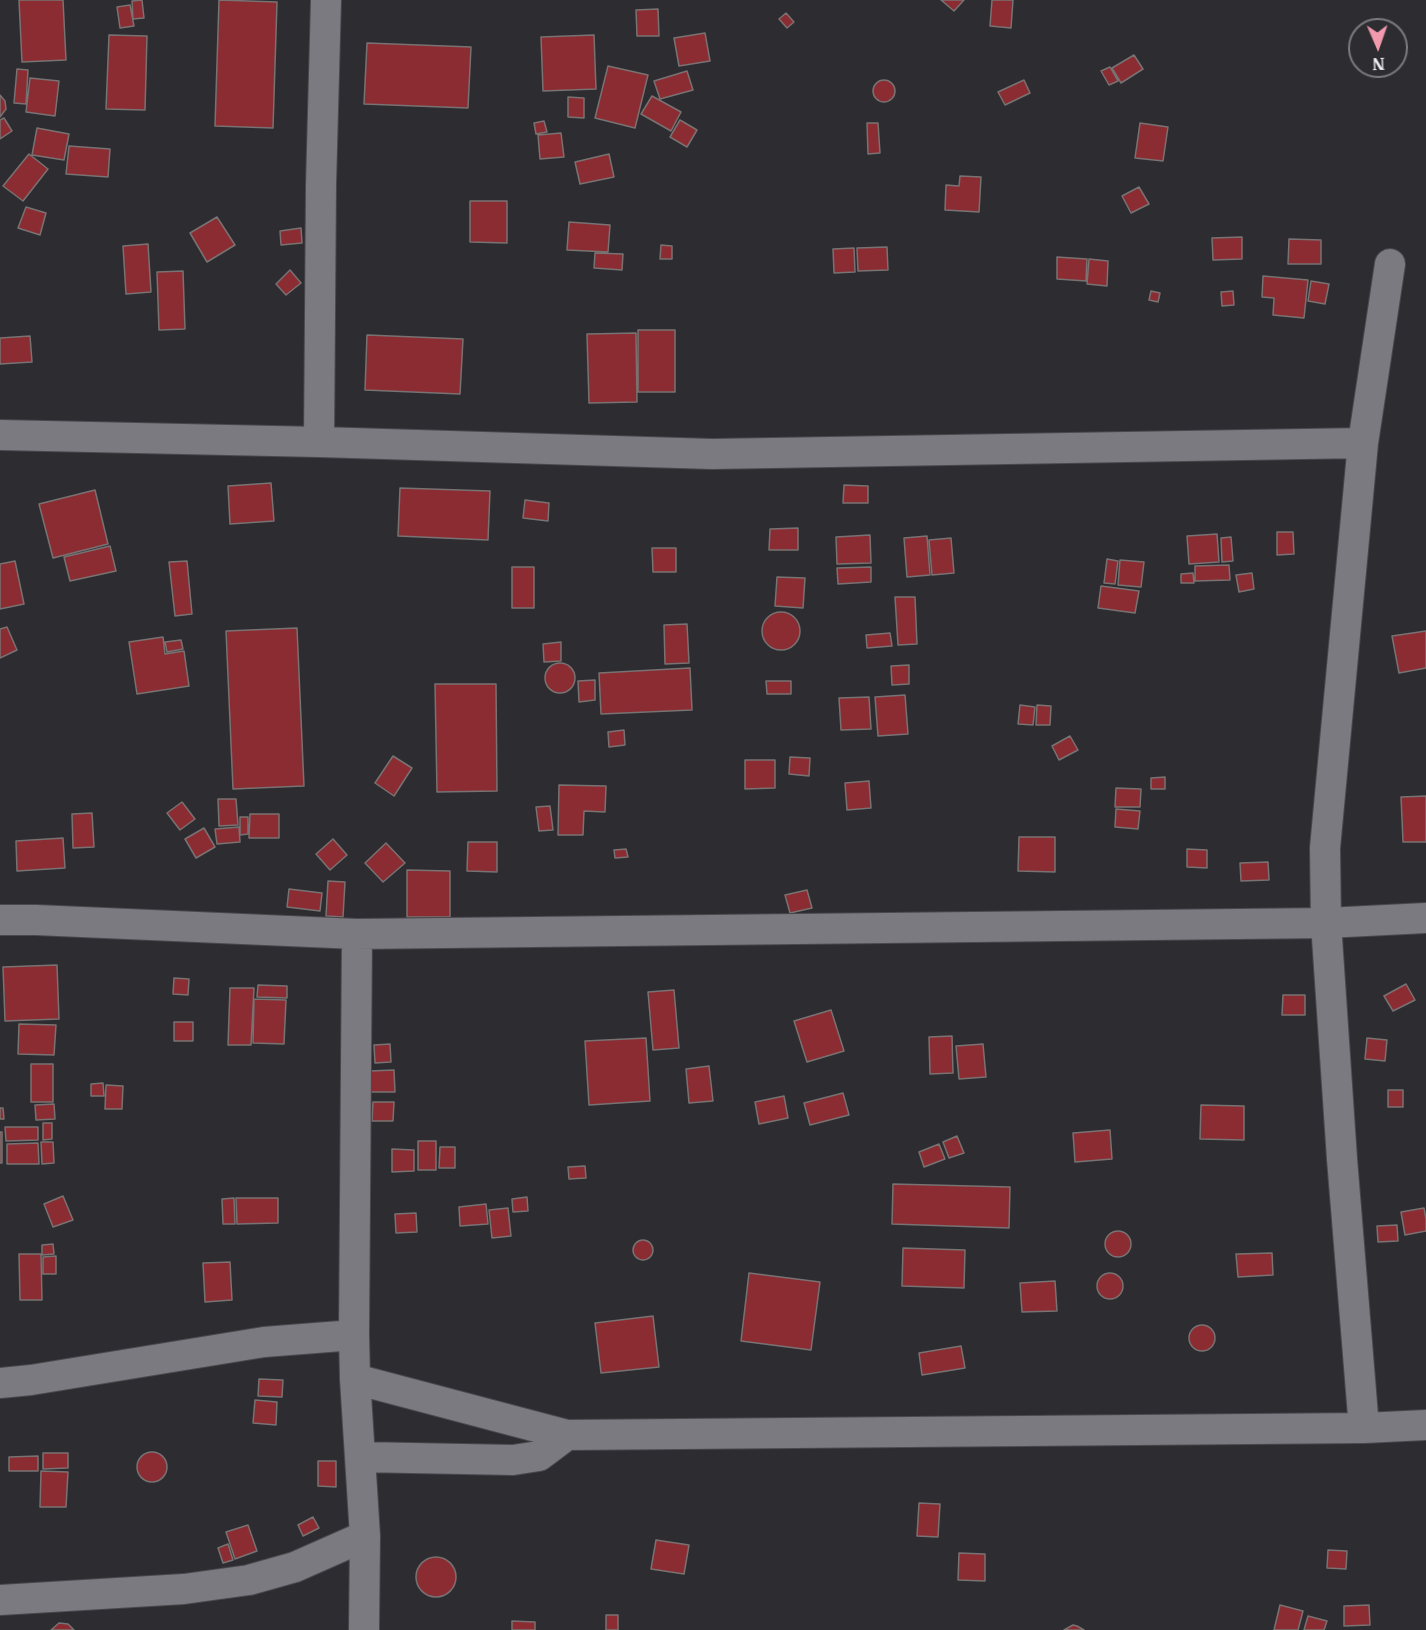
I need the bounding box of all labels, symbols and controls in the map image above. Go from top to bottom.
north arrow [1348,18,1408,78]
text: N [1372,54,1385,74]

